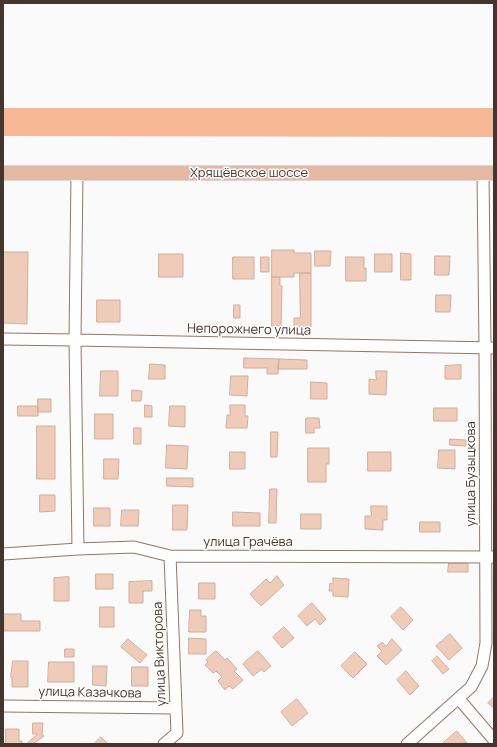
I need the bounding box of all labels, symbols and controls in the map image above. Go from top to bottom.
street label: Хрящёвское шоссе [190,165,308,181]
street label: Непорожнего улица [187,321,311,339]
street label: улица Бузыцкова [463,421,479,527]
street label: улица Грачёва [203,534,293,550]
street label: улица Викторова [150,601,170,707]
street label: улица Казачкова [38,684,142,702]

